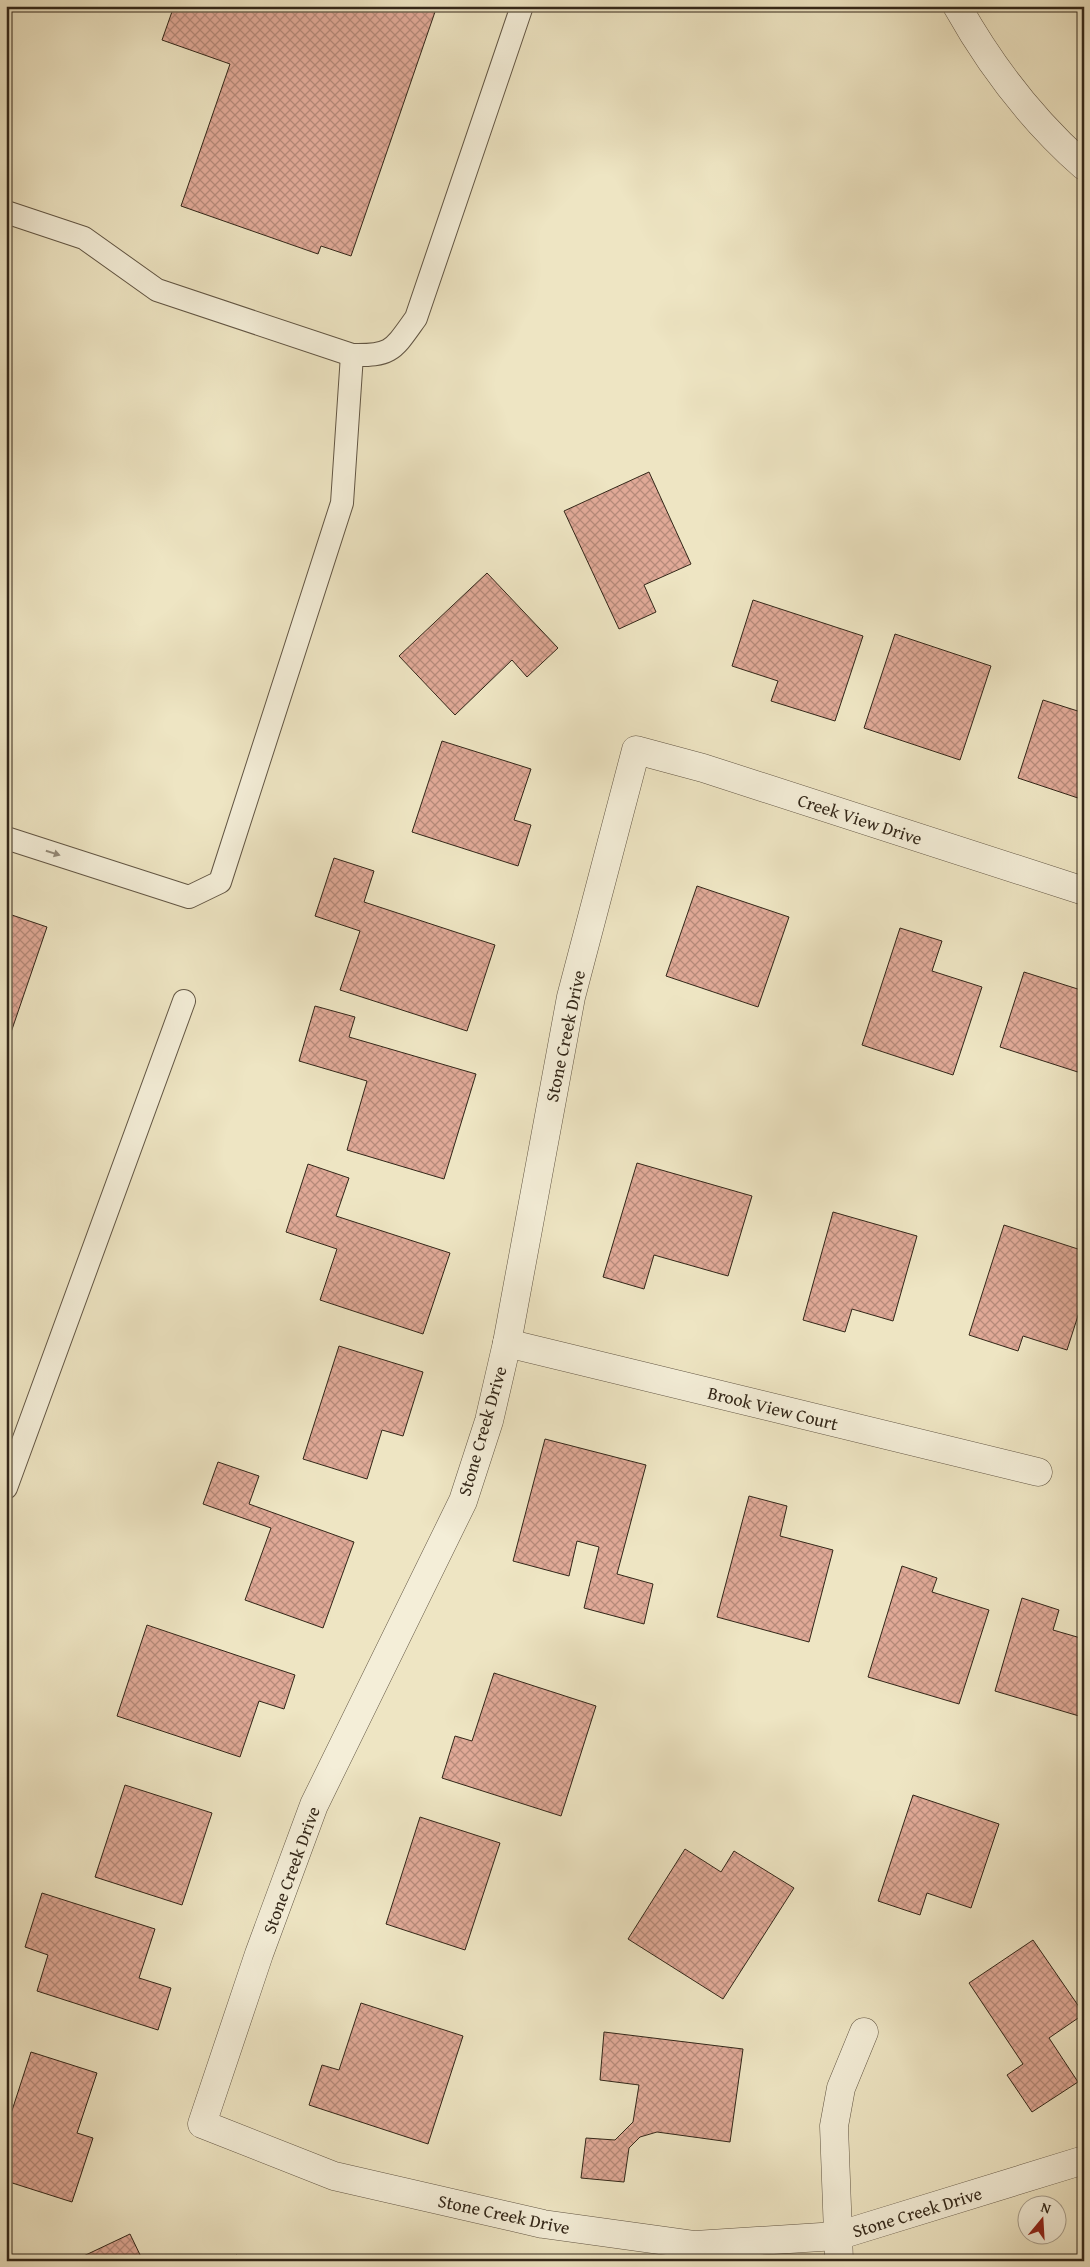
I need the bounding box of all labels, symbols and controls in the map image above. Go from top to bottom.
street label: Creek View Drive [794,786,926,852]
one-way arrow [45,850,60,857]
street label: Stone Creek Drive [538,968,592,1104]
street label: Stone Creek Drive [451,1363,513,1499]
street label: Brook View Court [705,1379,842,1437]
street label: Stone Creek Drive [255,1802,327,1938]
street label: Stone Creek Drive [849,2179,985,2245]
street label: Stone Creek Drive [436,2187,572,2241]
north arrow [1018,2194,1068,2244]
text: N [1038,2197,1054,2219]

